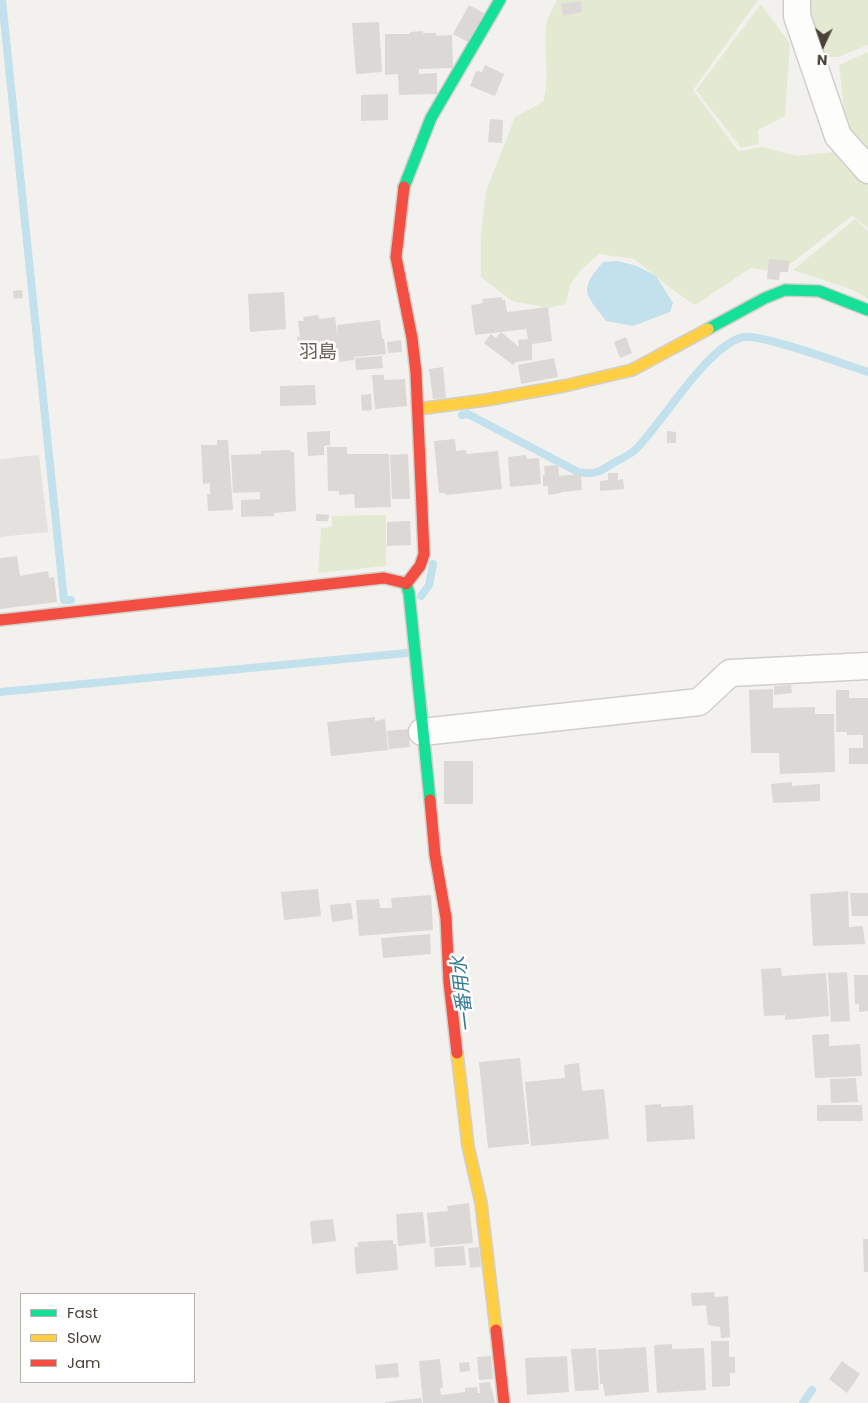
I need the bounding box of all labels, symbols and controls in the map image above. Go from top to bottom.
north arrow [798,20,848,70]
text: N [816,50,828,70]
district label: 羽島 [299,342,337,364]
water label: 一番用水 [448,955,480,1033]
legend [20,1293,195,1383]
text: Fast [67,1302,98,1323]
text: Slow [67,1327,101,1348]
text: Jam [67,1352,101,1373]

